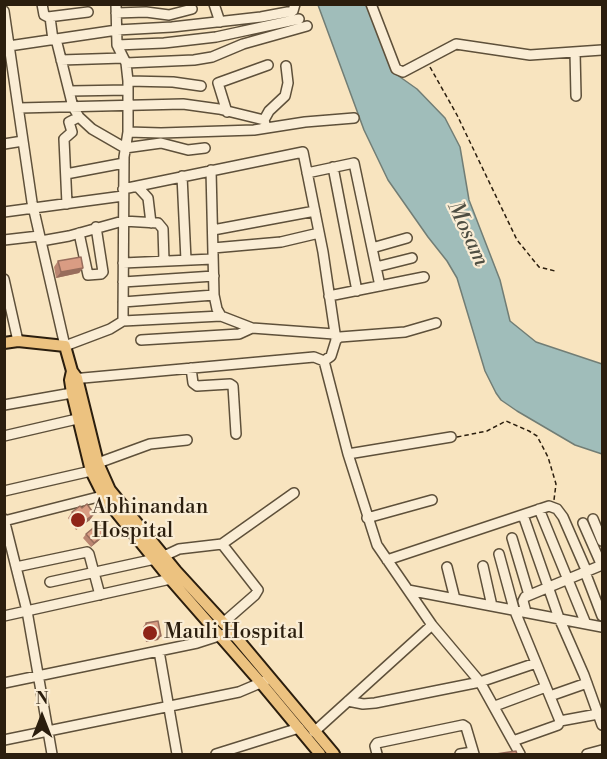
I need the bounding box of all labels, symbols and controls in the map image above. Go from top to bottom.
water label: Mosam [440,197,494,271]
place label: Abhinandan Hospital [92,495,208,545]
marker: Abhinandan Hospital [69,511,87,529]
place label: Mauli Hospital [164,620,304,646]
marker: Mauli Hospital [141,624,159,642]
north arrow [12,687,72,747]
text: N [36,689,48,709]

